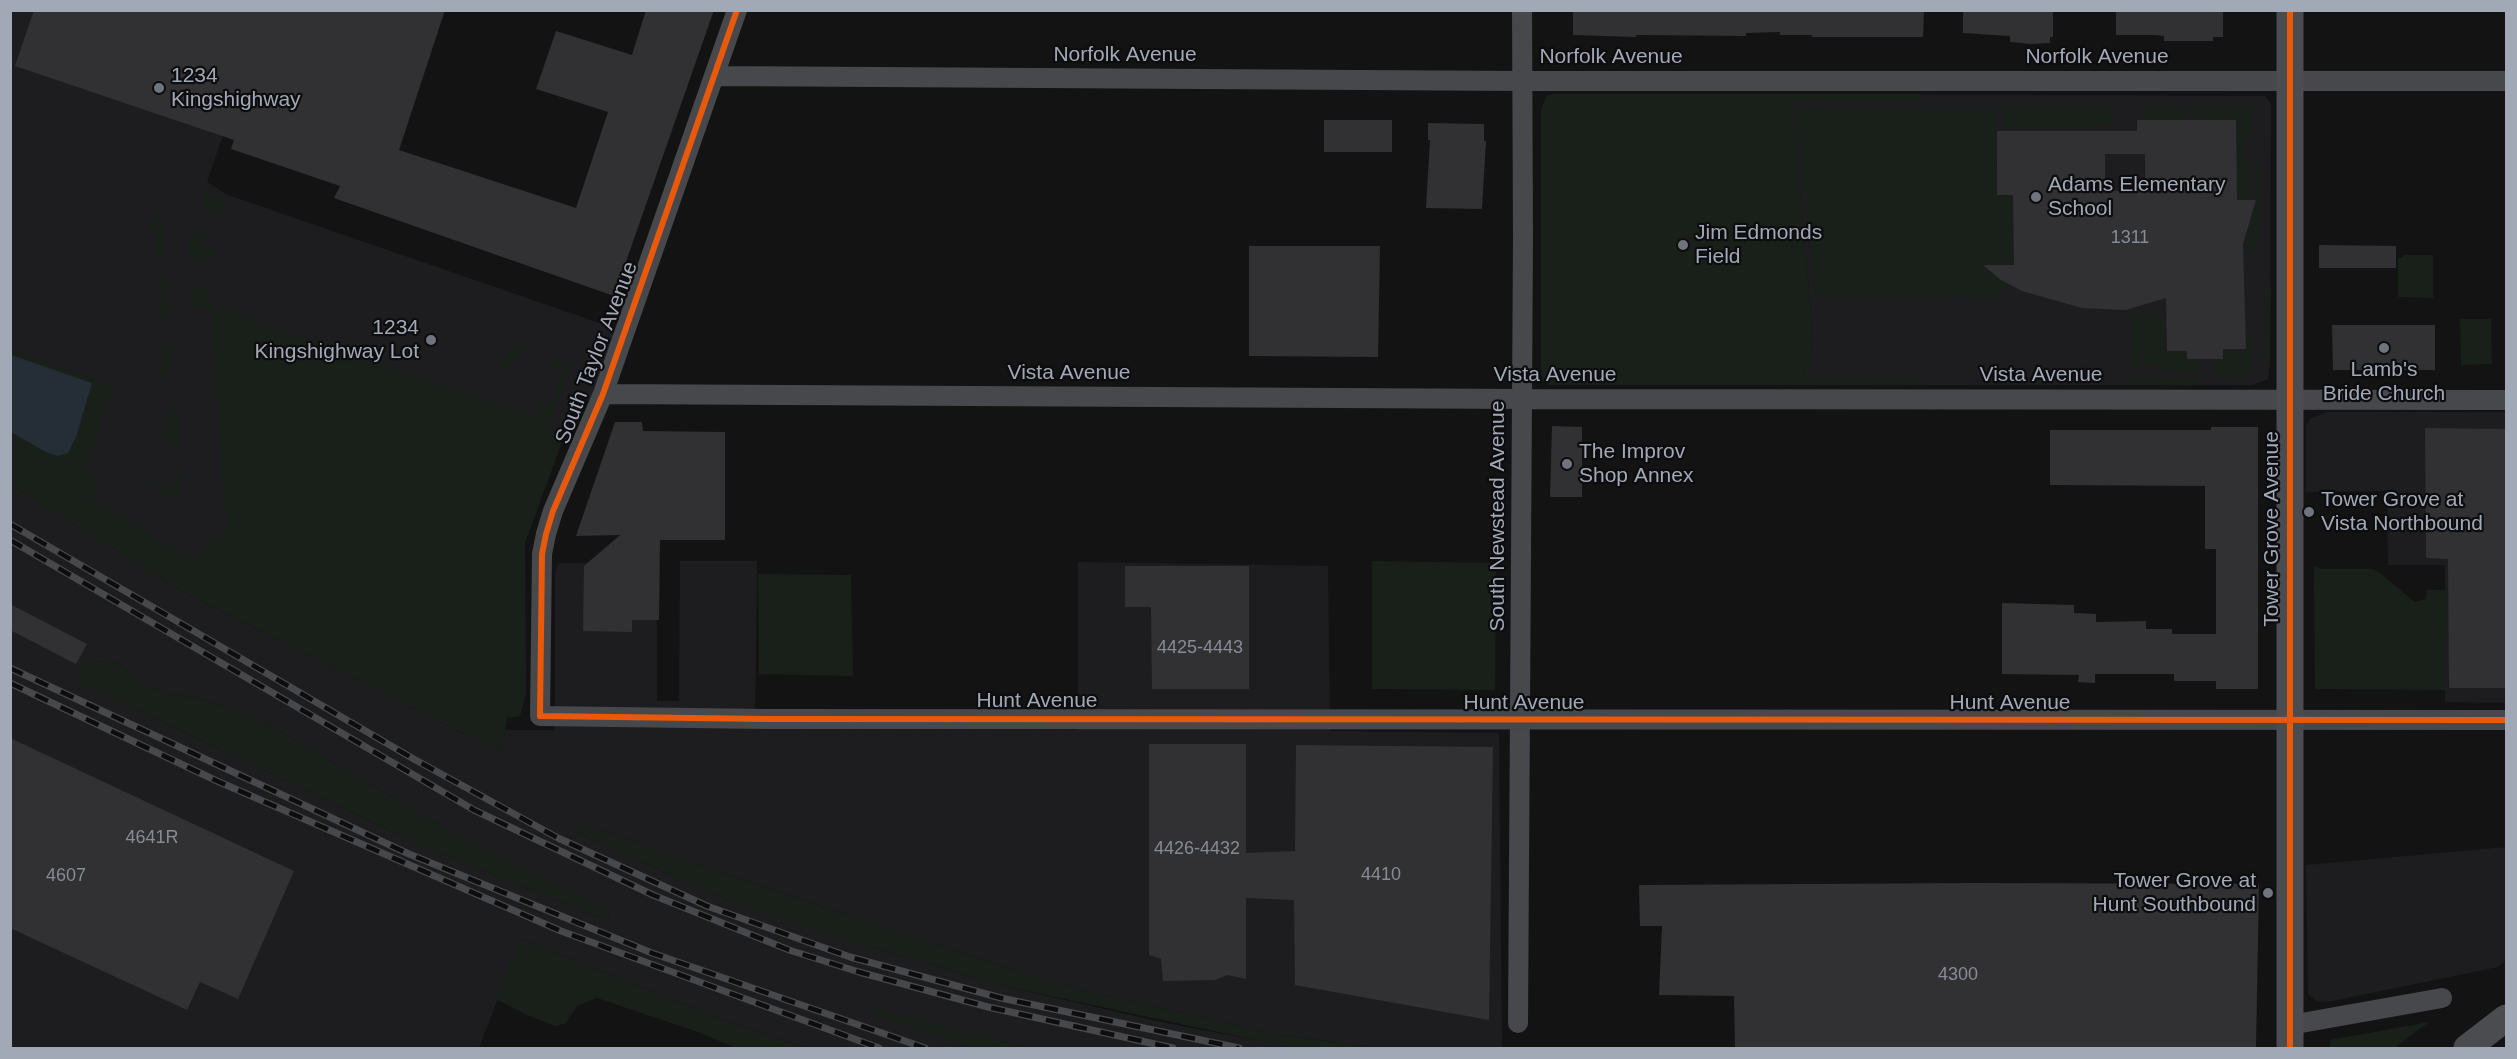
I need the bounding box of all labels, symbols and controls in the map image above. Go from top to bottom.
street label: Norfolk Avenue [1053,42,1197,68]
street label: Norfolk Avenue [1539,44,1683,70]
street label: Norfolk Avenue [2025,44,2169,70]
place label: 1234 Kingshighway [171,63,301,113]
marker: 1234 Kingshighway [152,81,166,95]
place label: Adams Elementary School [2048,172,2225,222]
marker: Adams Elementary School [2029,190,2043,204]
place label: Jim Edmonds Field [1695,220,1822,270]
house number: 1311 [2111,227,2149,249]
marker: Jim Edmonds Field [1676,238,1690,252]
street label: South Taylor Avenue [551,258,643,448]
place label: 1234 Kingshighway Lot [254,315,419,365]
marker: 1234 Kingshighway Lot [424,333,438,347]
marker: Lamb's Bride Church [2377,341,2391,355]
place label: Lamb's Bride Church [2323,357,2445,407]
street label: Vista Avenue [1008,360,1130,386]
street label: Vista Avenue [1494,362,1616,388]
street label: Vista Avenue [1980,362,2102,388]
street label: South Newstead Avenue [1485,401,1511,631]
street label: Tower Grove Avenue [2259,431,2285,627]
place label: The Improv Shop Annex [1579,439,1693,489]
marker: The Improv Shop Annex [1560,457,1574,471]
place label: Tower Grove at Vista Northbound [2321,487,2483,537]
marker: Tower Grove at Vista Northbound [2302,505,2316,519]
house number: 4425-4443 [1157,637,1243,659]
street label: Hunt Avenue [976,688,1098,714]
street label: Hunt Avenue [1463,690,1585,716]
street label: Hunt Avenue [1949,690,2071,716]
house number: 4641R [125,827,179,849]
house number: 4426-4432 [1154,838,1240,860]
house number: 4410 [1361,864,1401,886]
house number: 4607 [46,865,86,887]
place label: Tower Grove at Hunt Southbound [2093,868,2256,918]
marker: Tower Grove at Hunt Southbound [2261,886,2275,900]
house number: 4300 [1938,964,1978,986]

